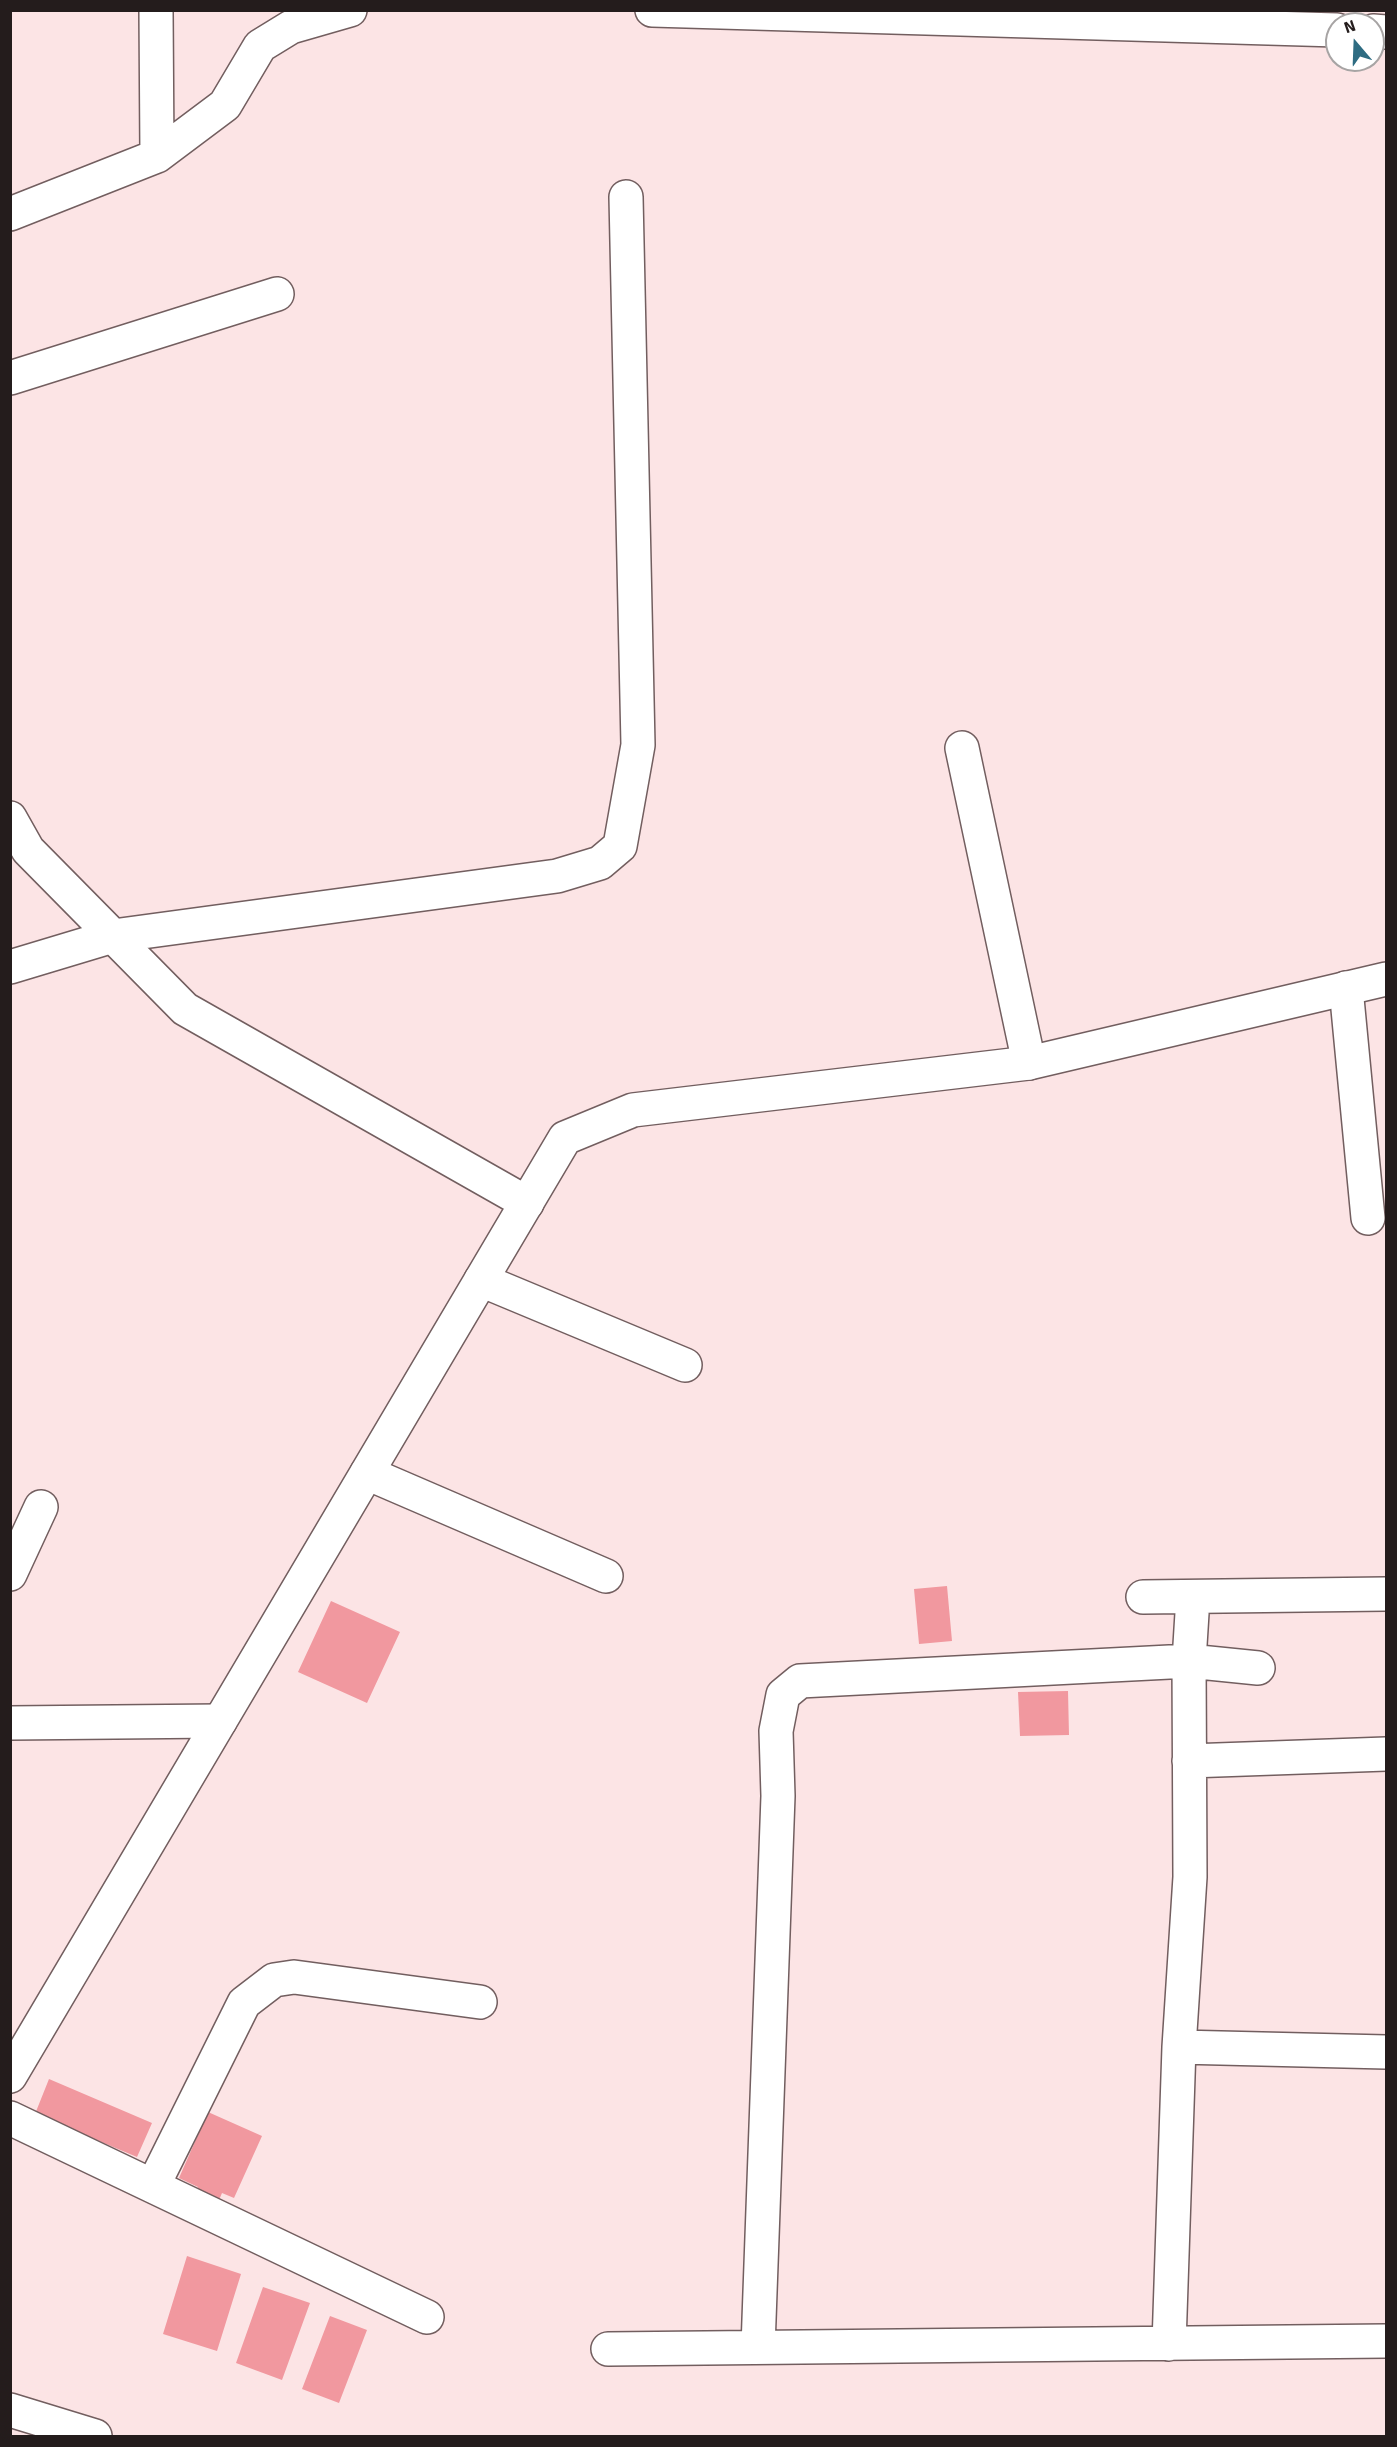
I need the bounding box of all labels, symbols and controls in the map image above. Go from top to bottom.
north arrow [1325,12,1385,72]
text: N [1341,16,1358,38]

